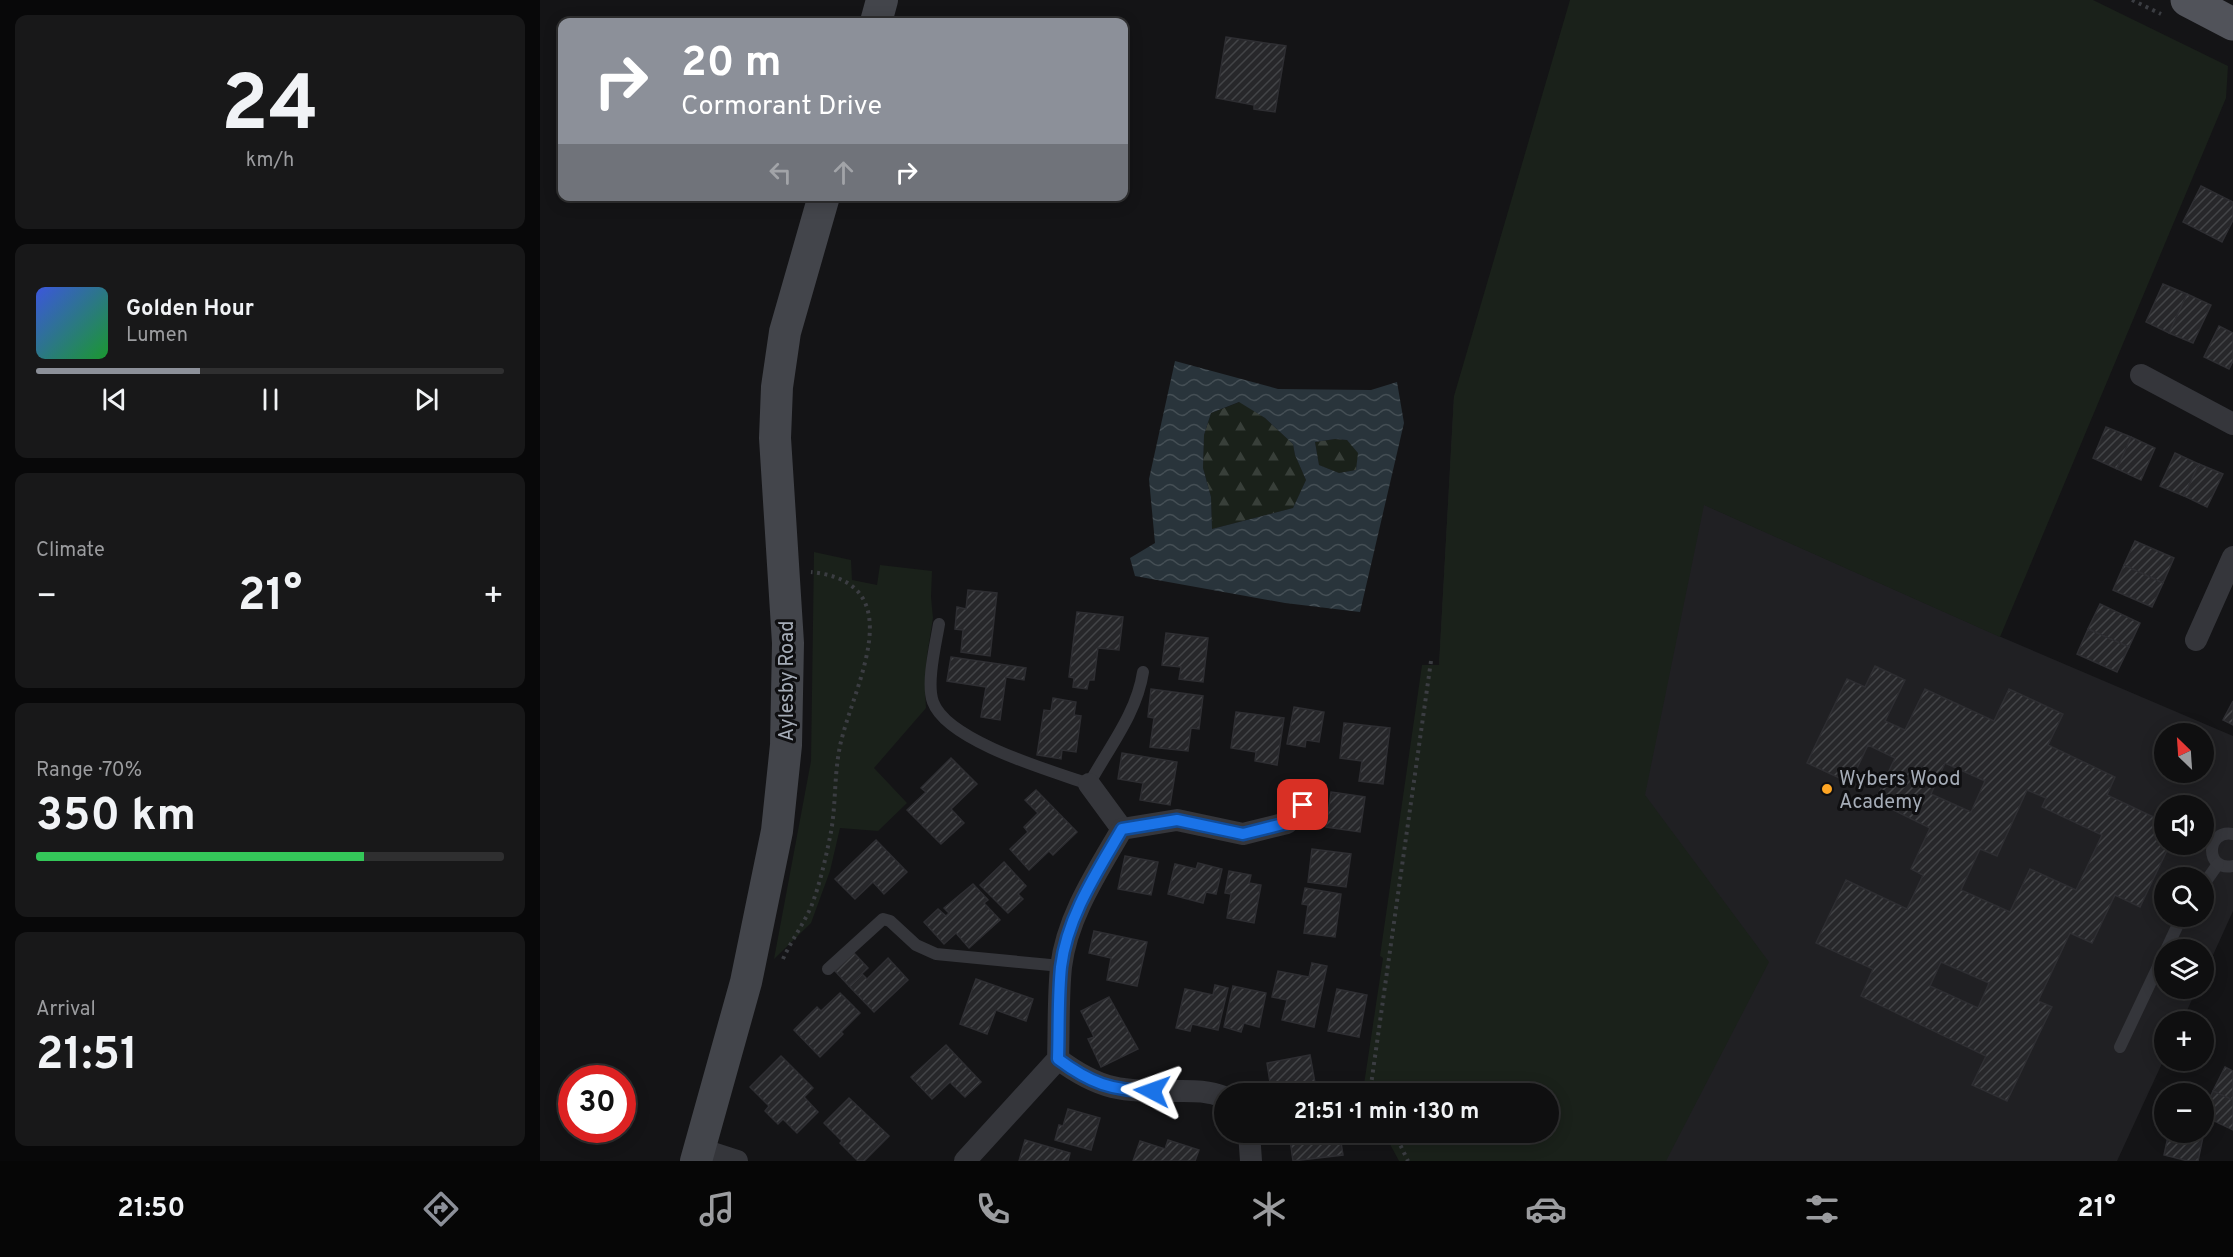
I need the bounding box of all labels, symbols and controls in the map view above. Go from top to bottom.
text: 20 m [681,38,782,91]
icon: right [582,42,660,120]
text: 24 [221,59,319,158]
text: Cormorant Drive [681,90,882,124]
text: km/h [246,148,294,174]
icon: left [764,156,797,189]
icon: ahead [827,156,860,189]
icon: right [890,156,923,189]
text: Golden Hour [126,296,254,323]
text: Lumen [126,323,188,349]
icon: previous [98,383,131,416]
icon: pause [254,383,287,416]
icon: next [410,383,443,416]
text: Climate [36,538,105,564]
text: 21° [238,569,302,626]
text: − [36,577,57,619]
text: + [483,577,504,619]
street label: Aylesby Road [775,620,801,742]
north arrow [2154,723,2214,783]
map controls [2154,723,2214,1143]
text: Range · 70% [36,758,142,784]
place label: Wybers Wood Academy [1839,767,1961,816]
pin [1277,779,1328,830]
marker: Wybers Wood Academy [1820,782,1834,796]
icon: arrive [1286,788,1319,821]
text: 350 km [36,789,196,846]
button: sound [2154,795,2214,855]
button: search [2154,867,2214,927]
button: layers [2154,939,2214,999]
text: Arrival [36,997,96,1023]
button: + [2154,1011,2214,1071]
text: 21:51 [36,1028,138,1085]
position arrow [1120,1059,1184,1123]
speed limit sign: 30 [558,1065,636,1143]
button: − [2154,1083,2214,1143]
text: 21:51 · 1 min · 130 m [1294,1099,1479,1126]
icon: directions [420,1188,462,1230]
icon: music [696,1188,738,1230]
icon: phone [972,1188,1014,1230]
icon: climate [1248,1188,1290,1230]
icon: car [1525,1188,1567,1230]
icon: filters [1801,1188,1843,1230]
text: 21:50 [117,1192,185,1226]
text: 21° [2077,1192,2116,1226]

